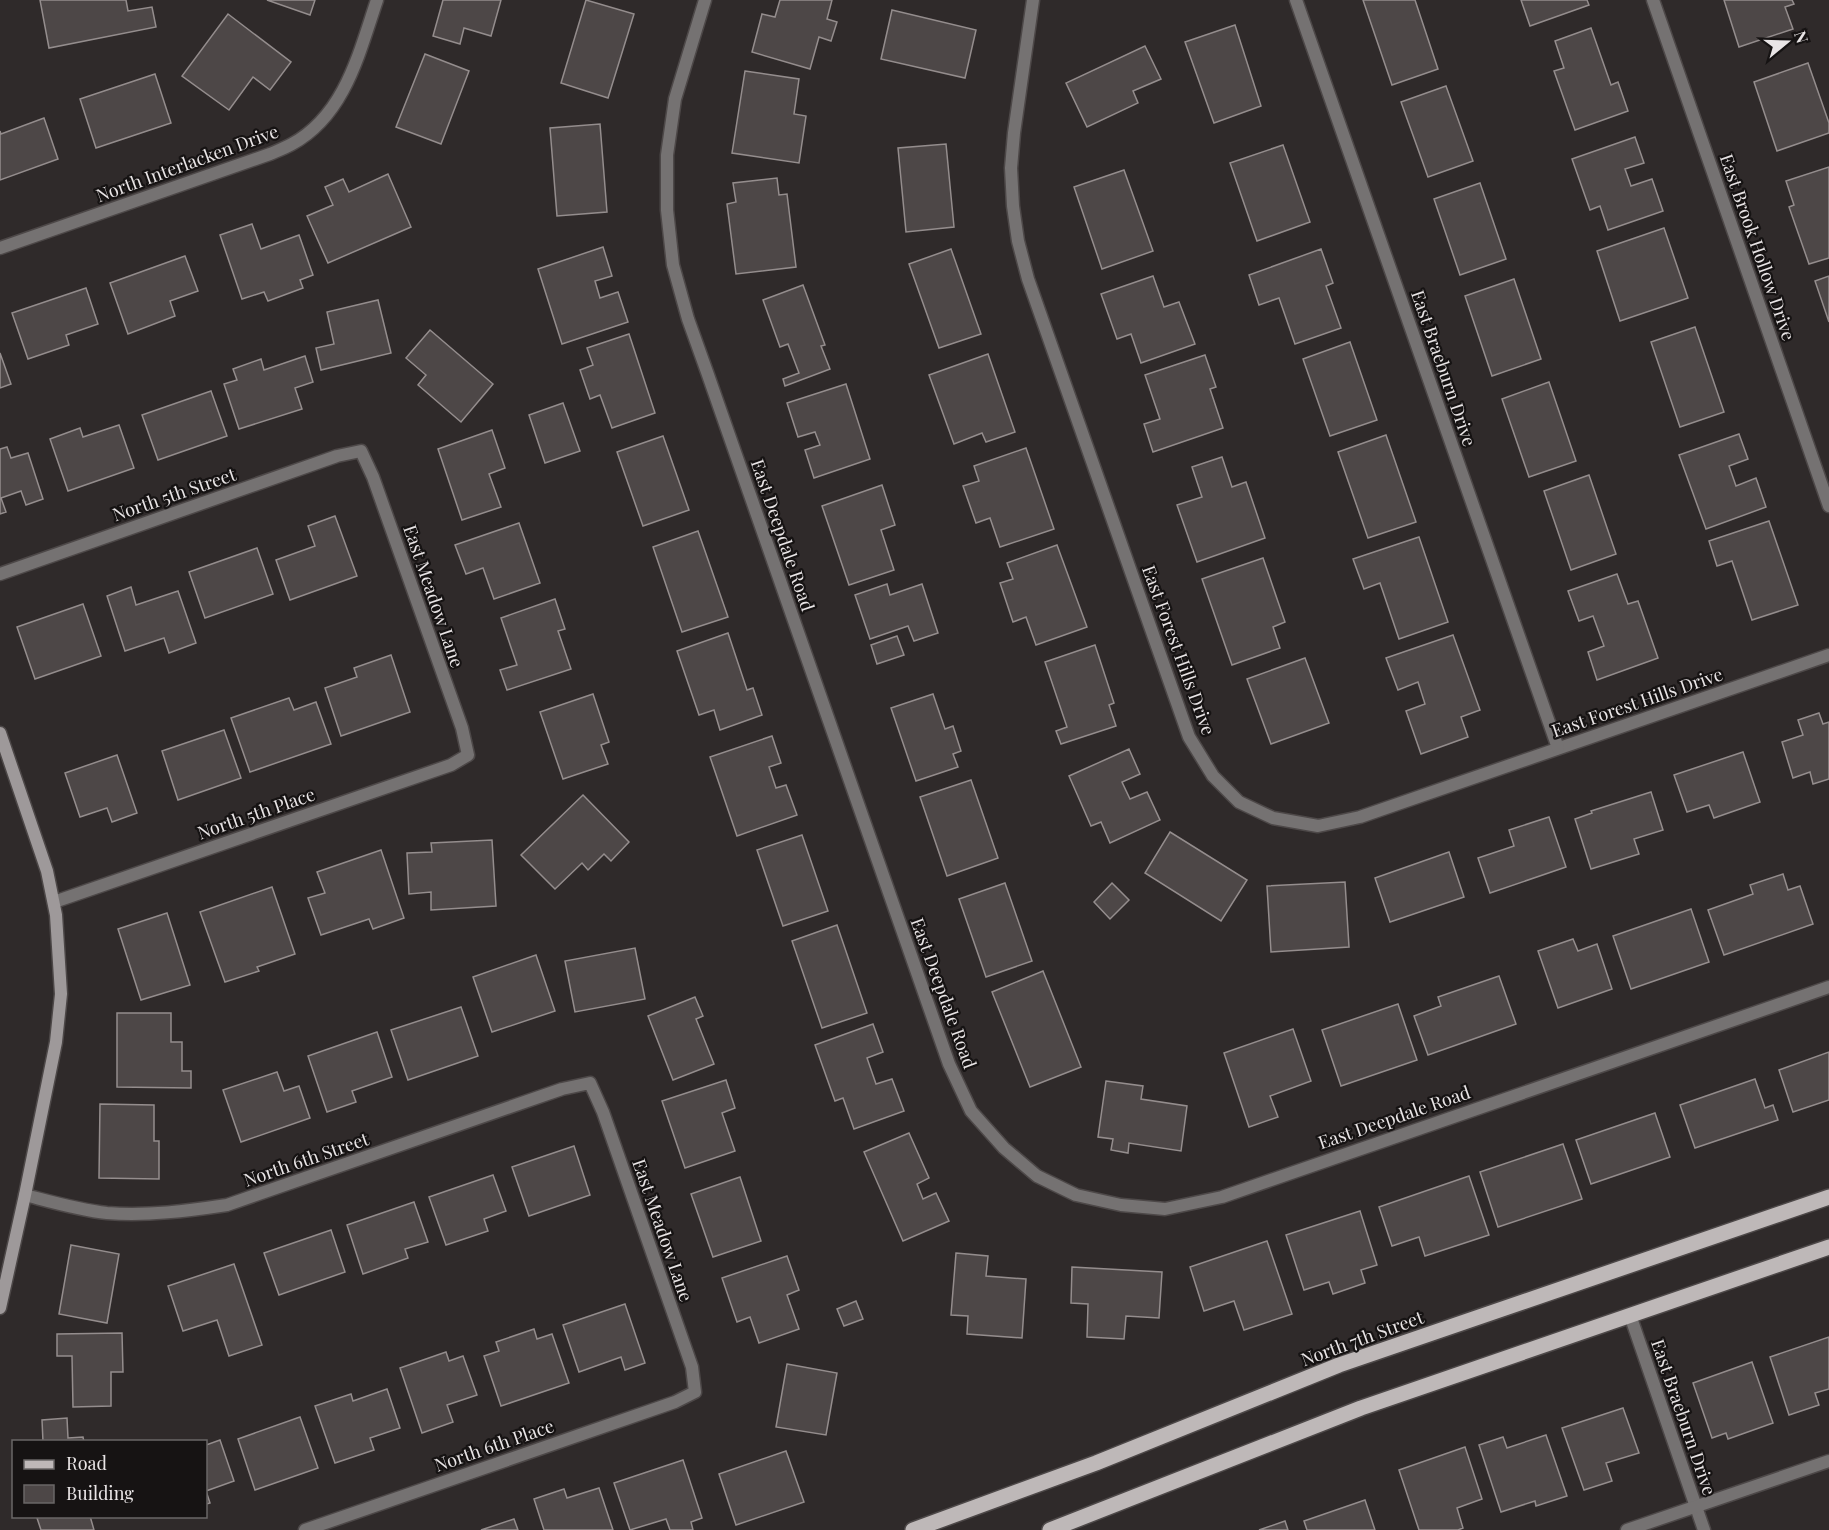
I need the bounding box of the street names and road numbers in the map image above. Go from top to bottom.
street label: North Interlacken Drive [93,119,281,207]
street label: East Brook Hollow Drive [1715,151,1801,343]
street label: East Braeburn Drive [1406,287,1482,449]
street label: East Deepdale Road [746,456,820,615]
street label: North 5th Street [109,461,239,526]
street label: East Meadow Lane [398,521,470,671]
street label: East Forest Hills Drive [1137,562,1221,738]
street label: East Forest Hills Drive [1548,661,1726,743]
street label: North 5th Place [194,782,318,844]
street label: East Deepdale Road [906,914,983,1072]
street label: East Deepdale Road [1315,1080,1474,1154]
street label: North 6th Street [240,1126,372,1192]
street label: East Meadow Lane [627,1155,699,1305]
street label: North 7th Street [1297,1304,1427,1371]
street label: East Braeburn Drive [1646,1336,1722,1498]
street label: North 6th Place [431,1413,557,1477]

